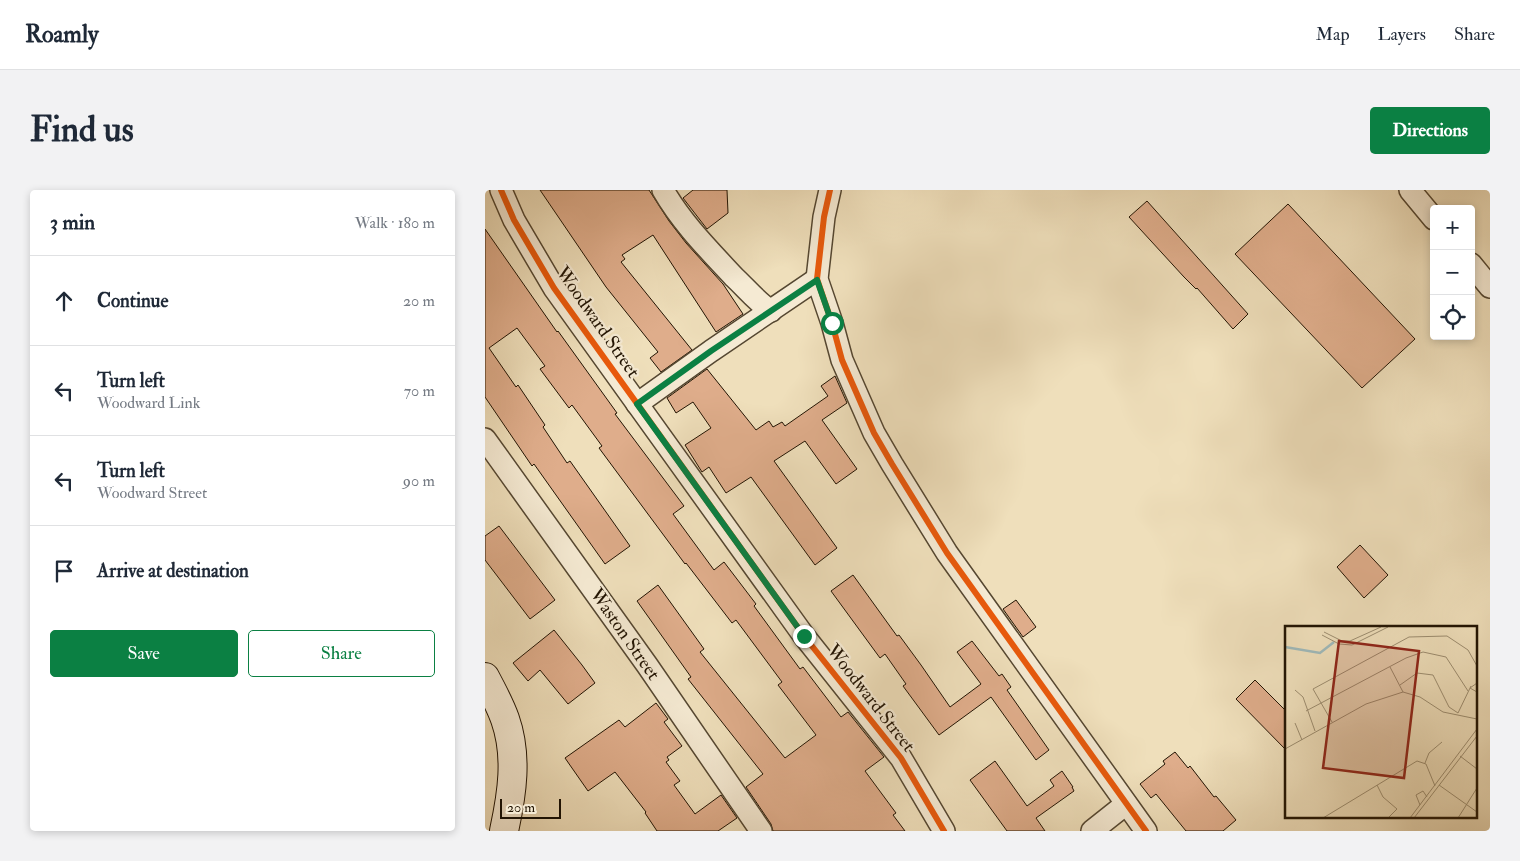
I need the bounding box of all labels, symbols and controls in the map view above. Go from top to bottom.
text: Roamly [25,19,99,50]
text: Map [1316,23,1350,46]
text: Layers [1378,23,1426,46]
text: Share [1454,23,1495,46]
button: Directions [1370,107,1490,154]
text: Find us [30,108,134,152]
map controls [1430,205,1475,340]
button: + [1430,205,1475,250]
text: 3 min [50,209,95,236]
text: Walk · 180 m [355,213,435,233]
button: − [1430,250,1475,295]
street label: Woodward Street [550,261,645,382]
icon: ahead [50,287,78,315]
text: Continue [97,289,168,313]
text: 20 m [403,291,435,311]
button: locate [1430,295,1475,340]
route start [821,312,844,335]
text: Turn left [97,369,165,393]
icon: left [50,377,78,405]
text: 70 m [404,381,435,401]
text: Woodward Link [97,393,200,413]
text: Turn left [97,459,165,483]
icon: left [50,467,78,495]
text: 90 m [403,471,435,491]
text: Woodward Street [97,483,207,503]
icon: arrive [50,557,78,585]
text: Arrive at destination [97,559,249,583]
street label: Waston Street [584,583,665,685]
route end [793,625,816,648]
inset map [1285,626,1477,818]
button: Save [50,630,238,677]
button: Share [248,630,435,677]
street label: Woodward Street [821,638,921,757]
scale bar [500,796,561,819]
text: 20 m [507,799,535,816]

